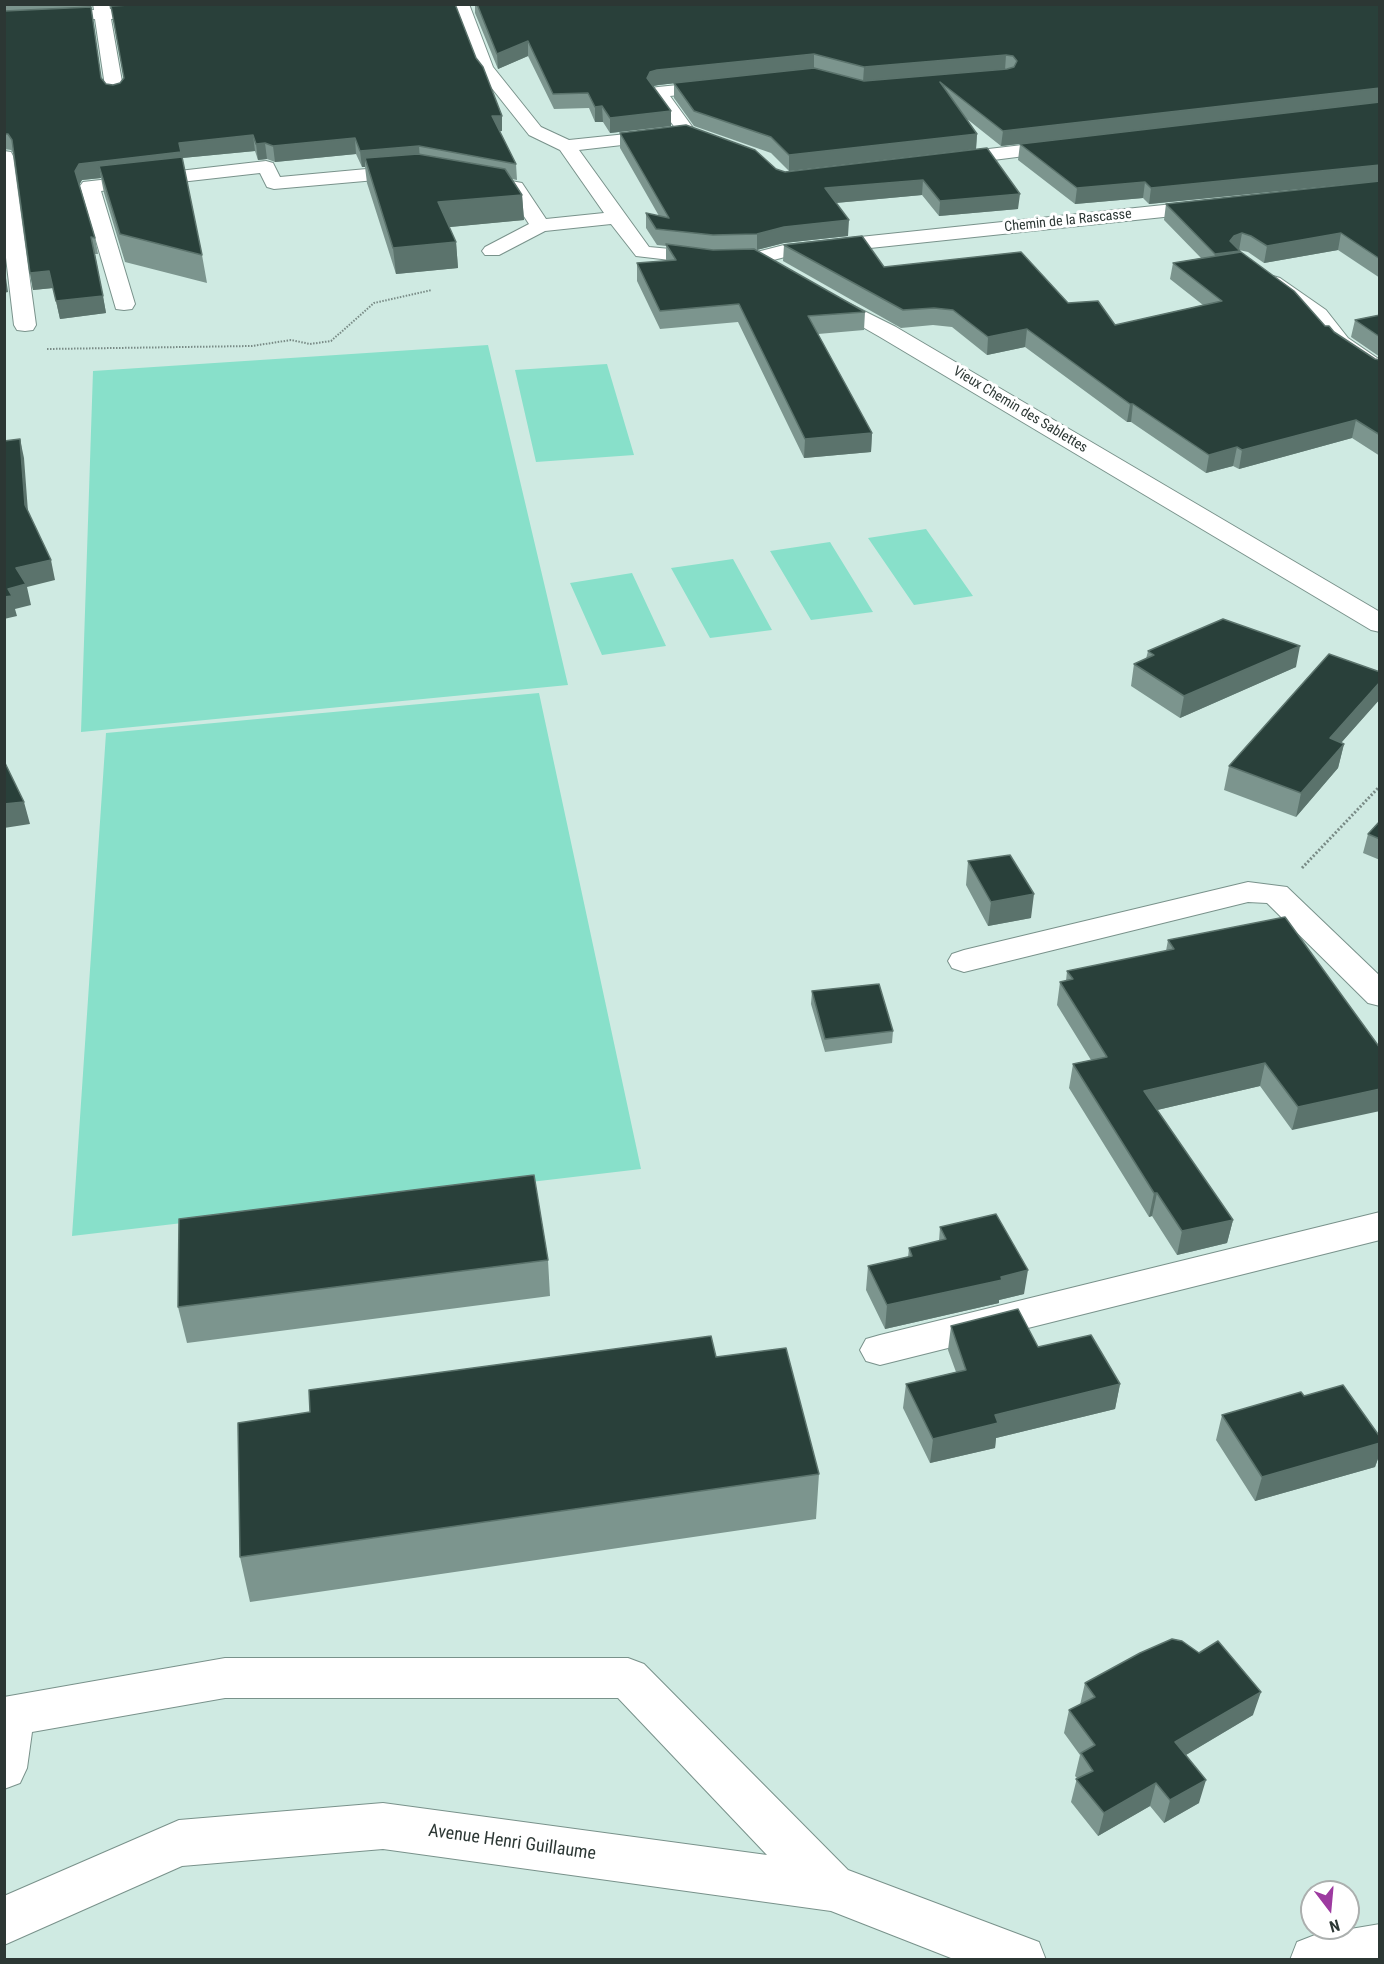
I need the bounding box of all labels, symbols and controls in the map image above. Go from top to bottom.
street label: Chemin de la Rascasse [1004,206,1132,236]
street label: Vieux Chemin des Sablettes [950,363,1090,457]
street label: Avenue Henri Guillaume [427,1821,597,1865]
north arrow [1300,1880,1360,1940]
text: N [1327,1915,1342,1936]

